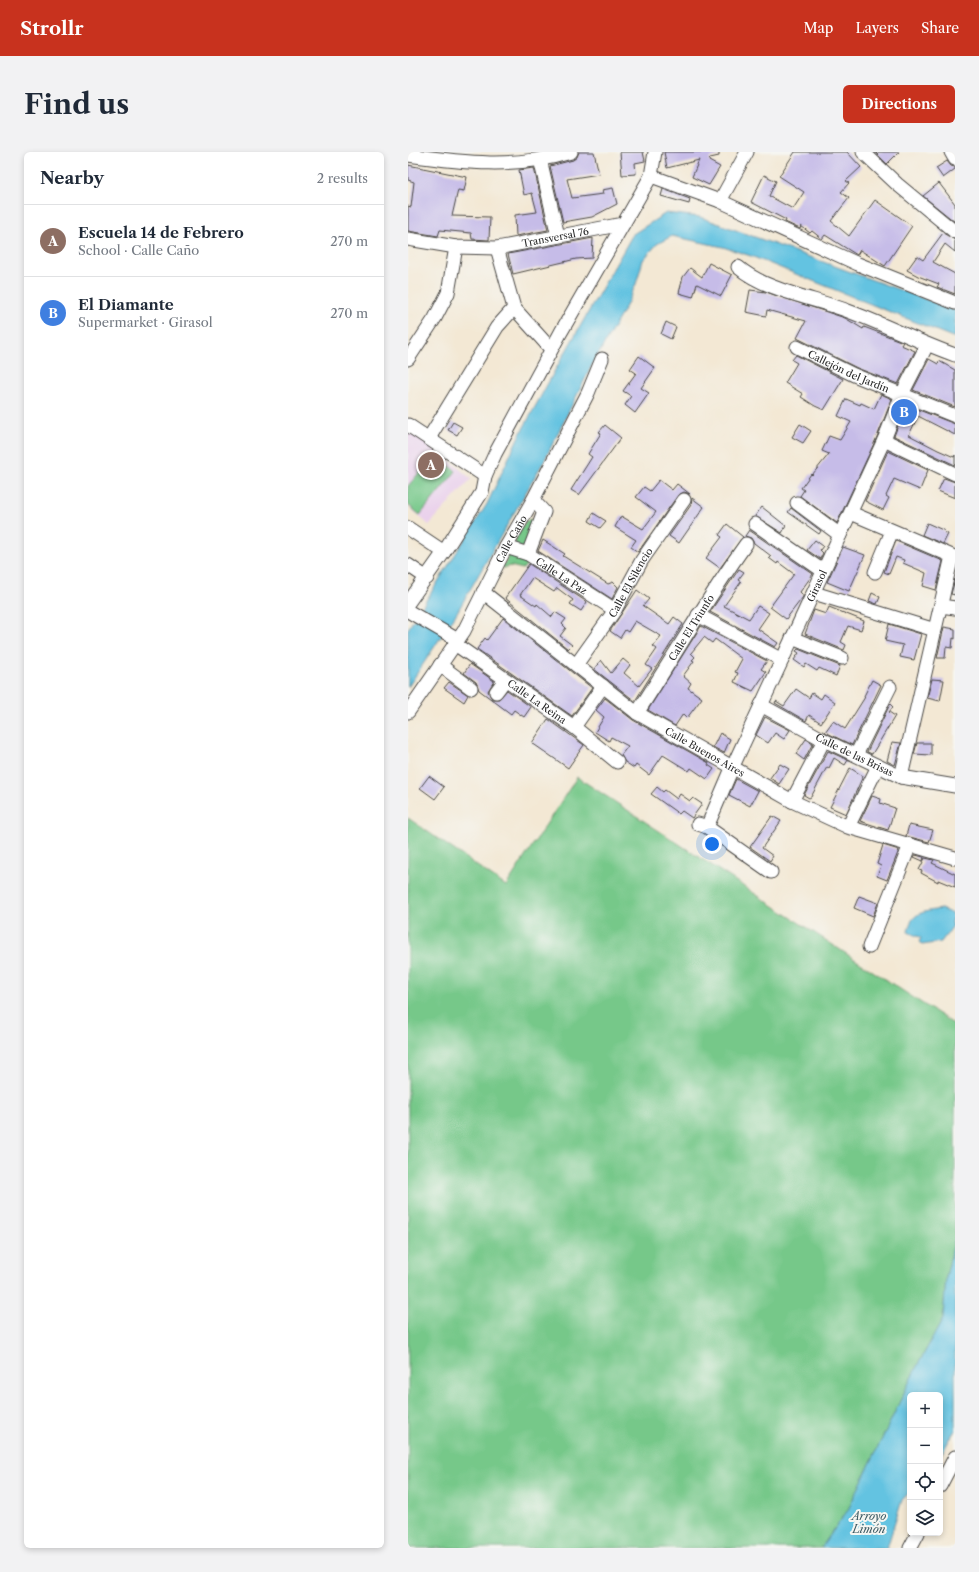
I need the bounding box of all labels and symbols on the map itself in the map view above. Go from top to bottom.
street label: Transversal 76 [521,225,590,250]
street label: Callejón del Jardín [806,347,892,396]
pin: B [891,397,917,427]
pin: A [418,450,444,480]
street label: Calle Caño [493,513,530,565]
street label: Calle El Silencio [606,545,656,620]
street label: Calle La Paz [533,555,589,597]
street label: Girasol [804,568,830,604]
street label: Calle El Triunfo [666,592,717,663]
street label: Calle La Reina [505,677,569,727]
street label: Calle Buenos Aires [663,724,747,780]
street label: Calle de las Brisas [813,731,896,779]
your location [702,834,722,854]
water label: Arroyo Limón [850,1509,886,1536]

